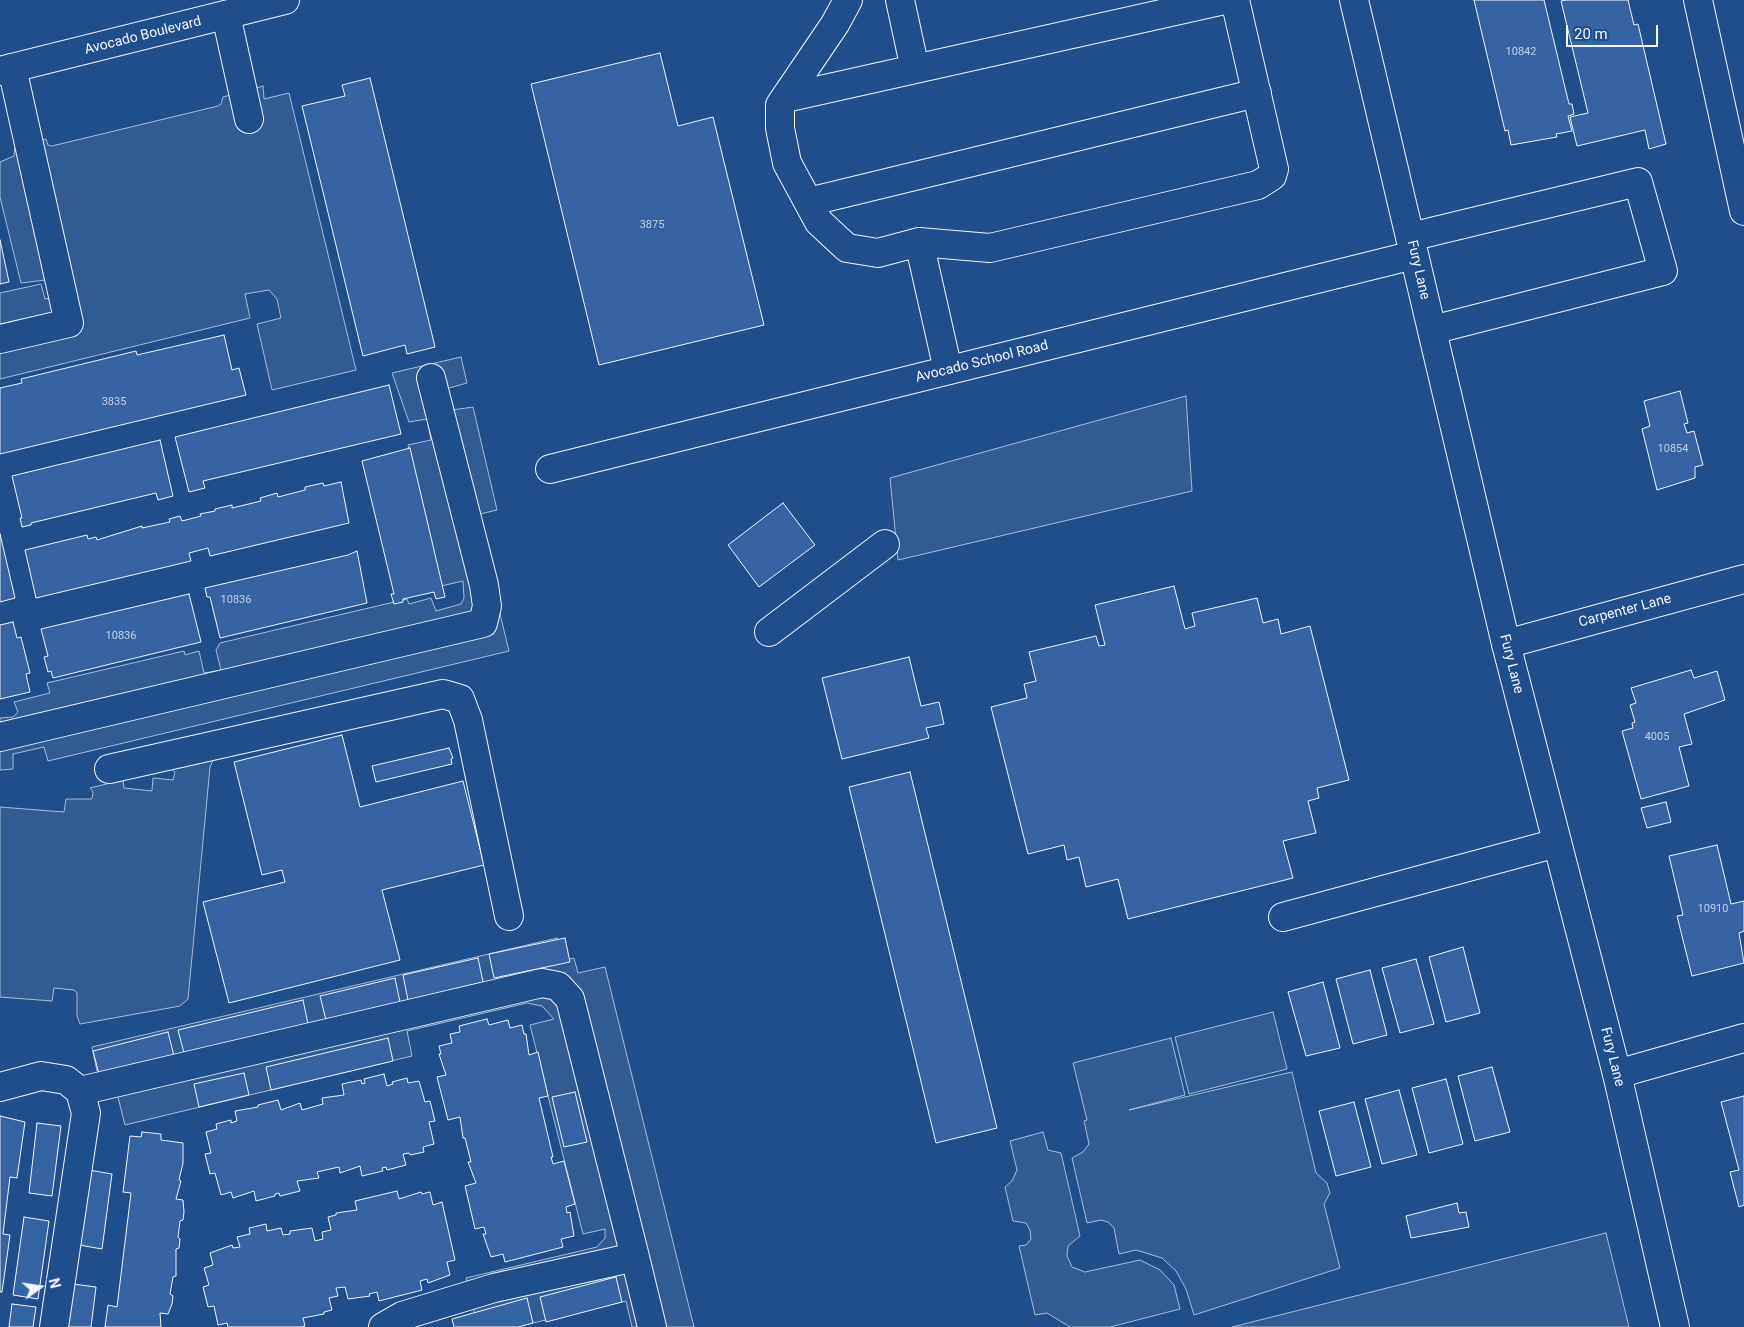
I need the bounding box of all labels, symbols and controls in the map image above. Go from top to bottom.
street label: Avocado Boulevard [83,13,203,59]
scale bar [1569,15,1662,47]
text: 20 m [1574,25,1608,43]
house number: 10842 [1506,45,1536,59]
house number: 3875 [640,218,664,232]
street label: Fury Lane [1403,239,1433,301]
street label: Avocado School Road [914,337,1050,387]
house number: 3835 [102,395,126,409]
house number: 10854 [1658,442,1688,456]
street label: Carpenter Lane [1577,591,1673,631]
house number: 10836 [221,593,251,607]
house number: 10836 [106,629,136,643]
street label: Fury Lane [1496,633,1526,695]
house number: 4005 [1645,730,1669,744]
house number: 10910 [1698,902,1728,916]
street label: Fury Lane [1597,1026,1627,1088]
north arrow [15,1262,65,1312]
text: N [46,1277,64,1290]

